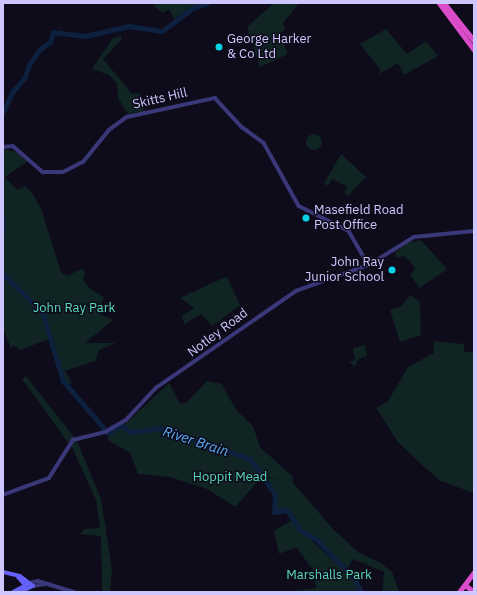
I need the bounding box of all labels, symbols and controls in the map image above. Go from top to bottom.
place label: George Harker & Co Ltd [227,32,311,63]
marker: George Harker & Co Ltd [214,42,224,52]
street label: Skitts Hill [131,85,189,113]
place label: Masefield Road Post Office [314,203,404,234]
marker: Masefield Road Post Office [301,213,311,223]
place label: John Ray Junior School [305,255,384,286]
marker: John Ray Junior School [387,265,397,275]
park label: John Ray Park [33,300,115,316]
street label: Notley Road [185,305,251,361]
water label: River Brain [161,422,231,460]
park label: Hoppit Mead [193,469,267,485]
park label: Marshalls Park [286,567,372,583]

